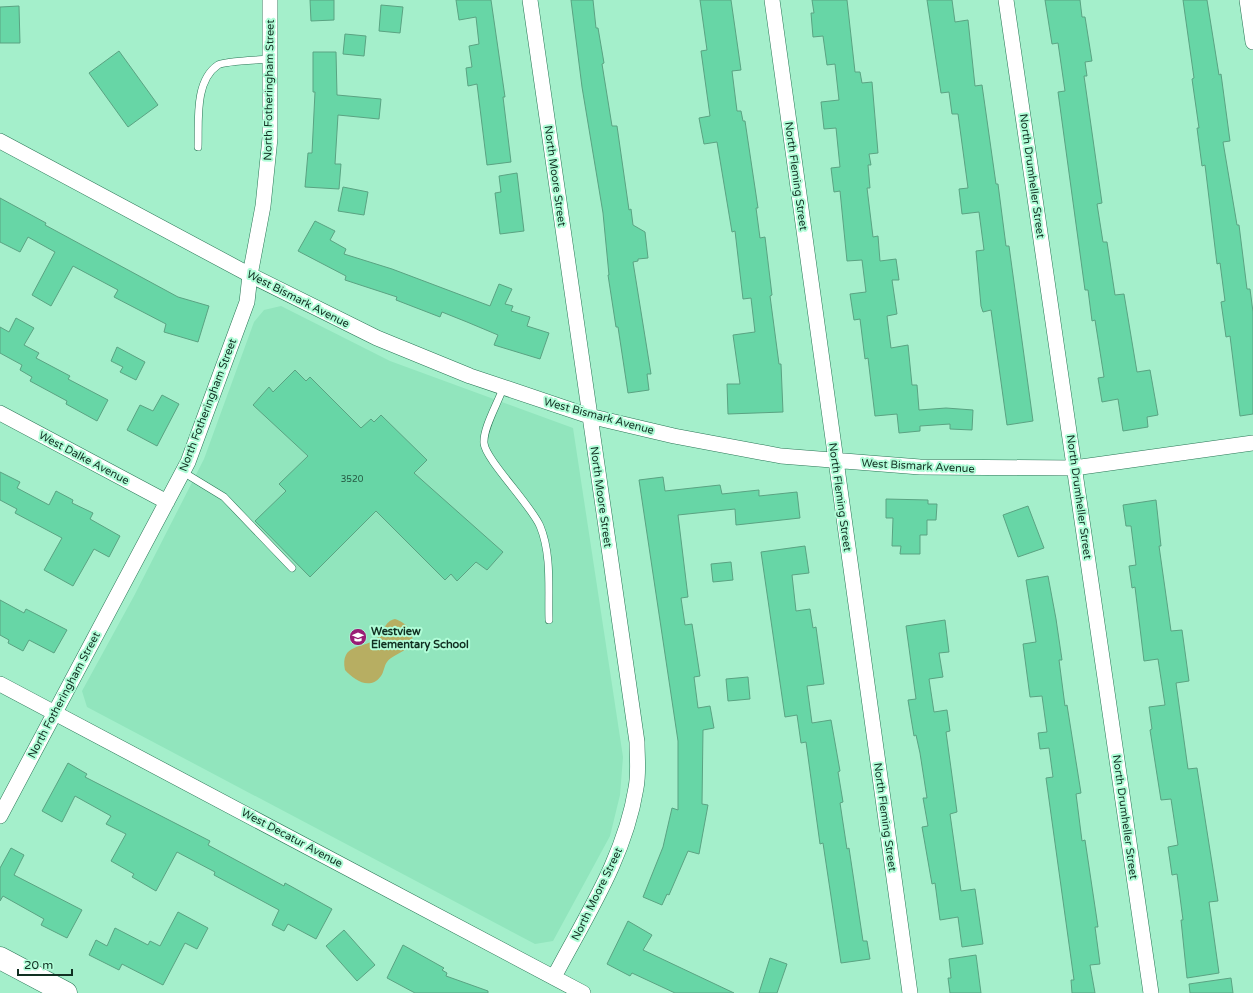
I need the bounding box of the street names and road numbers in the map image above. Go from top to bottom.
street label: North Fotheringham Street [261,19,277,161]
street label: North Drumheller Street [1017,113,1047,239]
street label: North Fleming Street [782,121,810,231]
street label: North Moore Street [541,125,569,227]
street label: West Bismark Avenue [245,267,351,331]
street label: North Fotheringham Street [177,337,239,473]
street label: West Bismark Avenue [543,395,655,437]
street label: West Dalke Avenue [37,429,131,487]
street label: North Drumheller Street [1064,434,1094,560]
street label: North Fleming Street [826,442,854,552]
street label: North Moore Street [587,446,615,548]
street label: West Bismark Avenue [861,457,975,475]
street label: North Fotheringham Street [25,630,103,760]
street label: North Drumheller Street [1110,754,1140,880]
street label: North Fleming Street [871,762,899,872]
street label: West Decatur Avenue [239,806,345,870]
street label: North Moore Street [569,845,625,943]

